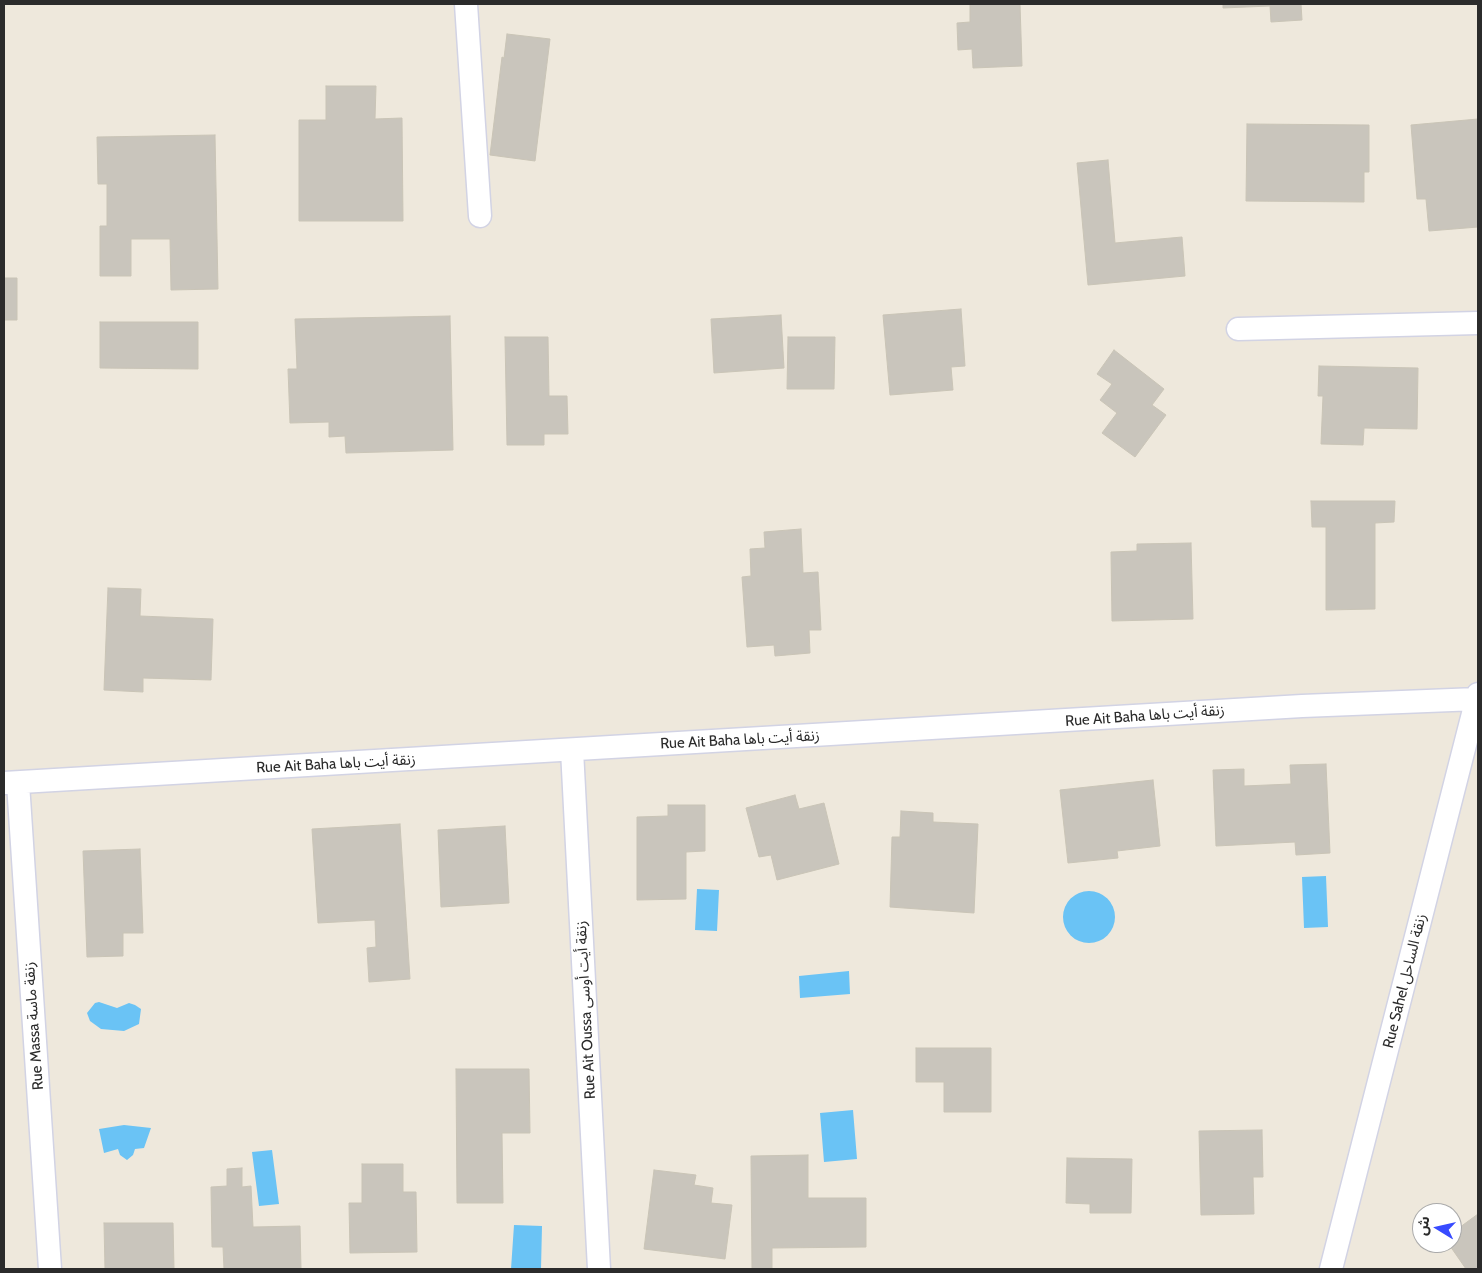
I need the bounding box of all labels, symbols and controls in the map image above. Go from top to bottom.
street label: Rue Ait Baha زنقة أيت باها [1065,701,1225,731]
street label: Rue Ait Baha زنقة أيت باها [660,727,820,753]
street label: Rue Ait Baha زنقة أيت باها [256,751,416,777]
street label: Rue Sahel زنقة الساحل [1380,912,1430,1050]
street label: Rue Ait Oussa زنقة أيت أوسى [572,920,600,1100]
street label: Rue Massa زنقة ماسة [21,961,47,1091]
north arrow [1412,1203,1462,1253]
text: ش [1413,1215,1434,1237]

